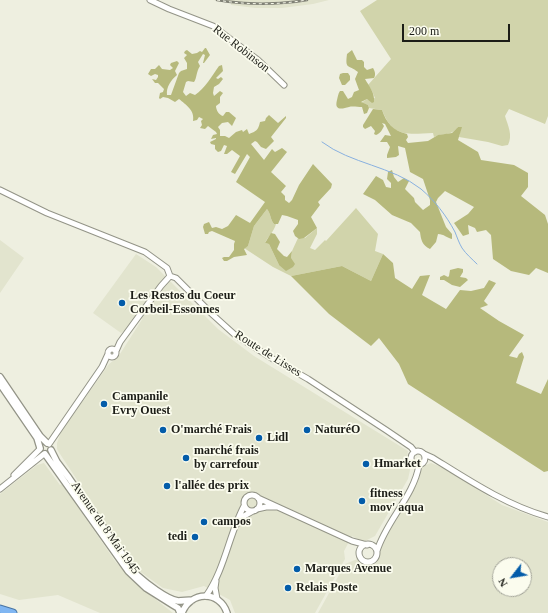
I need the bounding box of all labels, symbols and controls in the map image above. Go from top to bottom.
scale bar [404,16,512,42]
street label: Rue Robinson [210,22,272,76]
text: 200 m [409,24,439,38]
place label: Les Restos du Coeur Corbeil-Essonnes [130,289,236,317]
marker: Les Restos du Coeur Corbeil-Essonnes [117,298,127,308]
street label: Route de Lisses [232,328,304,380]
place label: Campanile Evry Ouest [112,390,170,418]
marker: Campanile Evry Ouest [99,399,109,409]
place label: O'marché Frais [171,423,252,437]
place label: NaturéO [315,423,360,437]
marker: O'marché Frais [158,425,168,435]
marker: NaturéO [302,425,312,435]
place label: Lidl [267,431,288,445]
marker: Lidl [254,433,264,443]
place label: marché frais by carrefour [194,444,259,472]
marker: marché frais by carrefour [181,453,191,463]
place label: Hmarket [374,457,421,471]
marker: Hmarket [361,459,371,469]
street label: Avenue du 8 Mai 1945 [68,479,142,577]
place label: l'allée des prix [175,479,249,493]
marker: l'allée des prix [162,481,172,491]
place label: fitness mov' aqua [370,487,424,515]
marker: fitness mov' aqua [357,496,367,506]
place label: campos [212,515,251,529]
marker: campos [199,517,209,527]
place label: tedi [168,530,187,544]
marker: tedi [190,532,200,542]
north arrow [492,557,532,597]
place label: Marques Avenue [305,562,392,576]
marker: Marques Avenue [292,564,302,574]
text: N [495,576,510,589]
place label: Relais Poste [296,581,358,595]
marker: Relais Poste [283,583,293,593]

